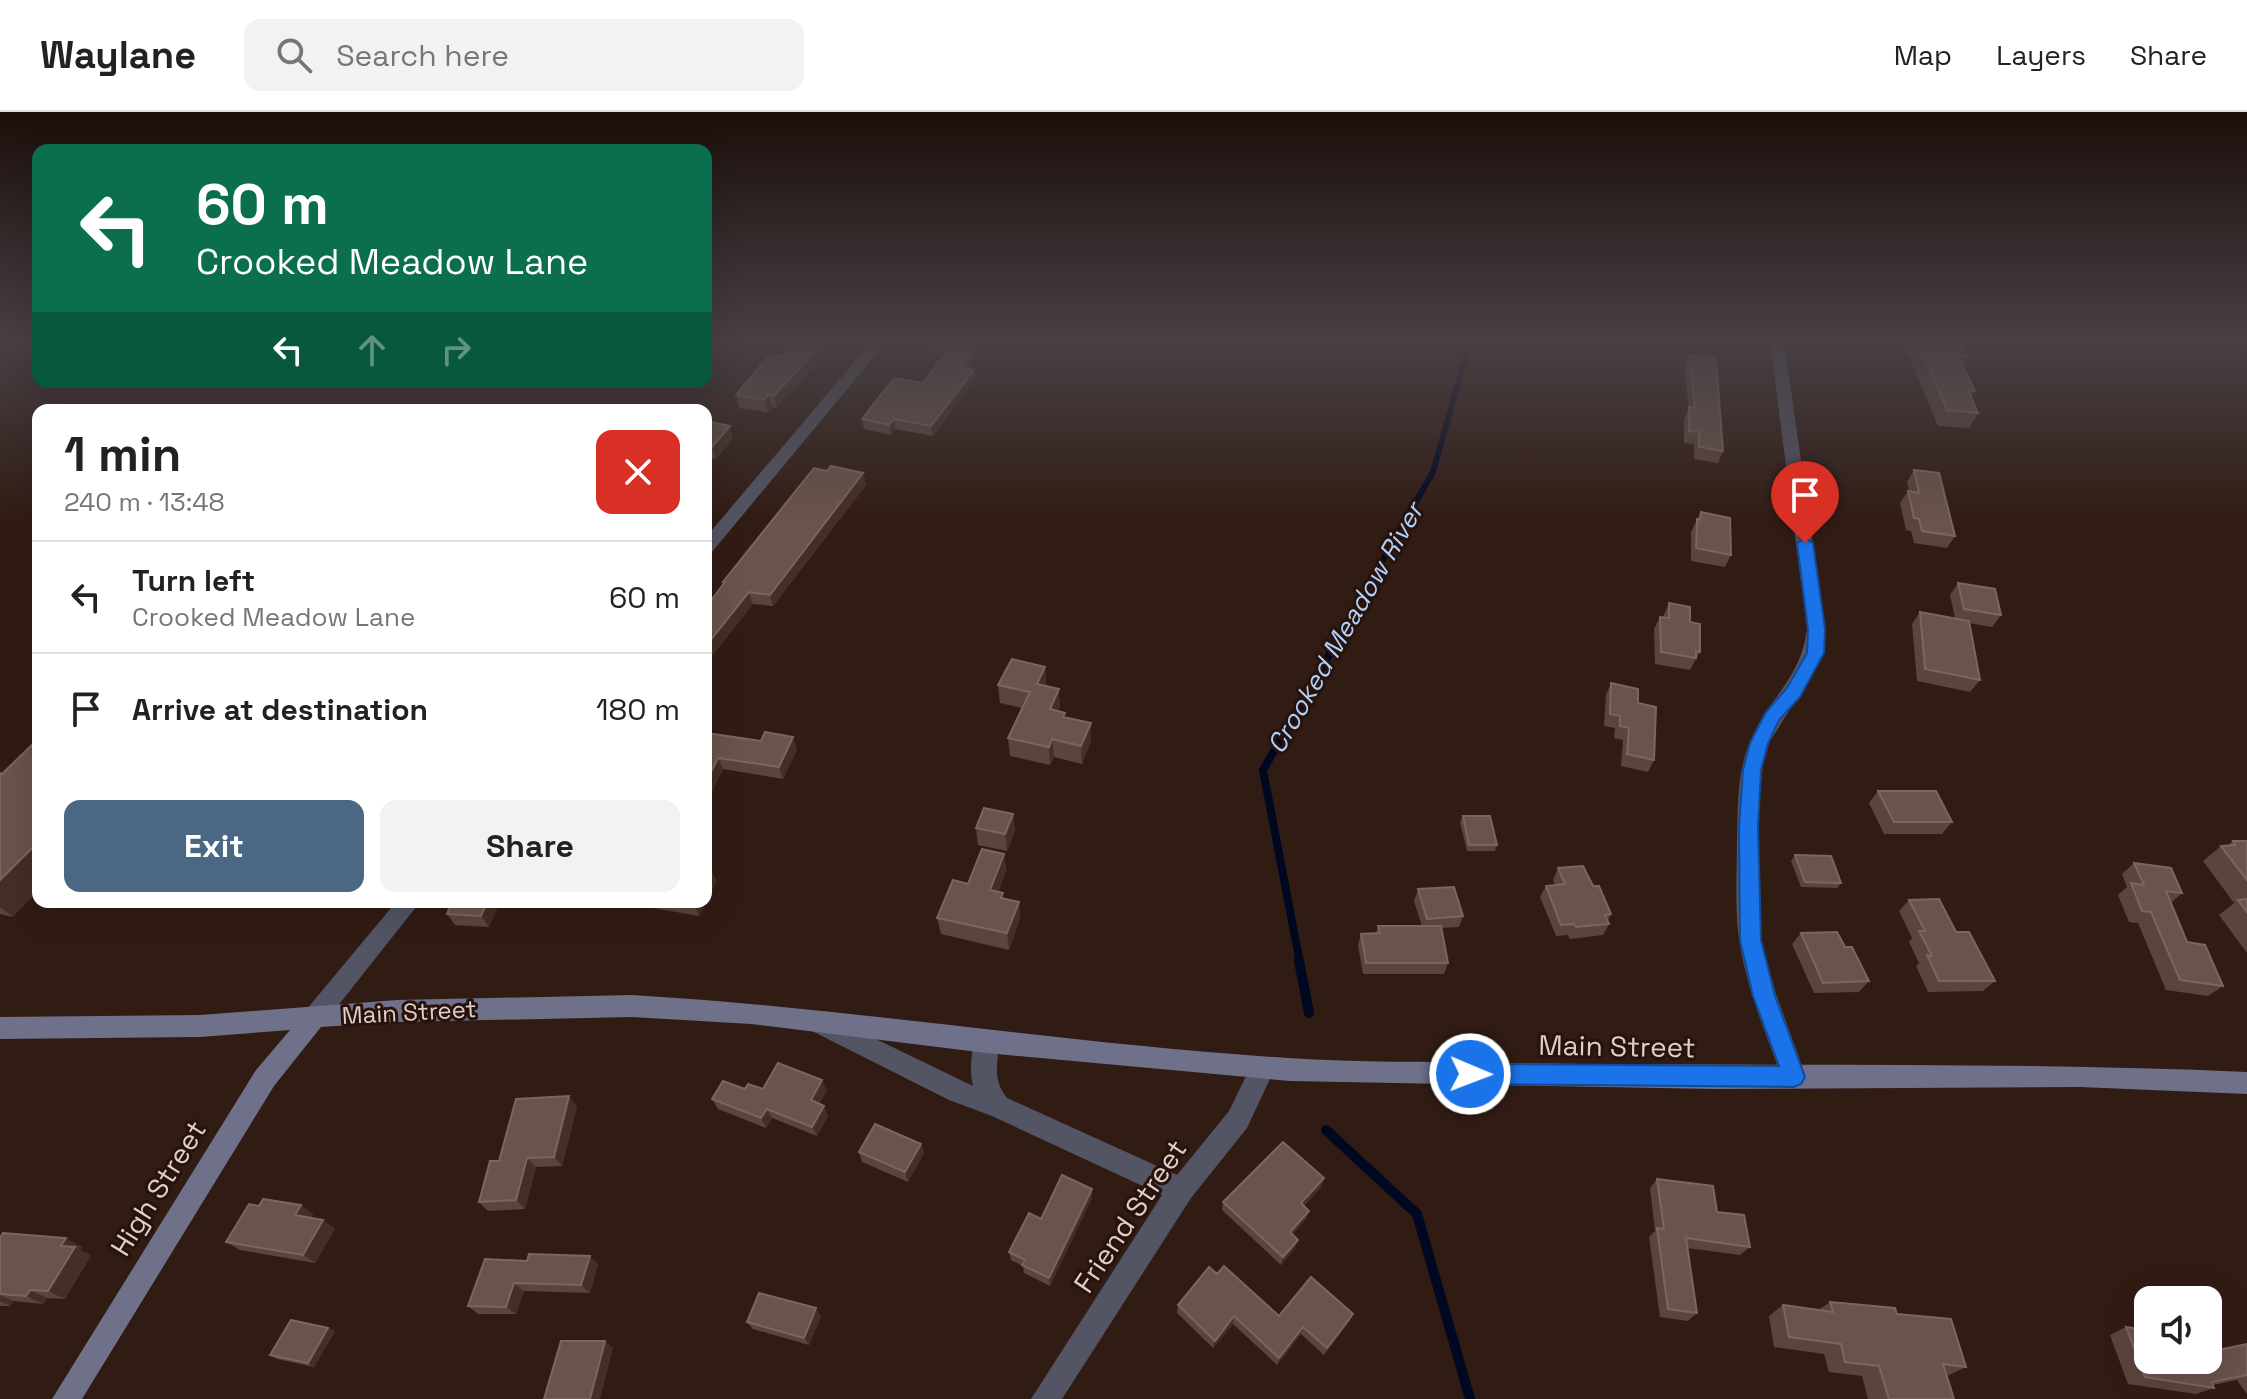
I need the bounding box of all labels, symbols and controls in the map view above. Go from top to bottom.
search box [244,19,804,91]
text: Waylane [40,31,196,79]
icon: search [272,33,316,77]
text: Search here [336,36,509,75]
text: Map [1894,37,1952,73]
text: Layers [1996,37,2086,73]
text: Share [2130,37,2207,73]
text: 60 m [196,169,329,240]
icon: left [64,176,168,280]
text: Crooked Meadow Lane [196,239,588,285]
icon: left [266,328,310,372]
icon: ahead [350,328,394,372]
icon: right [434,328,478,372]
text: 1 min [64,424,181,485]
button: close [596,430,680,514]
pin [1771,461,1839,543]
icon: arrive [1783,473,1827,517]
text: 240 m · 13:48 [64,485,225,519]
water label: Crooked Meadow River [1259,494,1432,760]
text: Turn left [132,561,255,600]
icon: left [64,575,108,619]
text: 60 m [609,578,680,617]
text: Crooked Meadow Lane [132,600,415,634]
icon: arrive [64,687,108,731]
text: Arrive at destination [132,690,428,729]
text: 180 m [596,690,680,729]
button: Exit [64,800,364,892]
button: Share [380,800,680,892]
street label: Main Street [341,993,477,1031]
street label: Main Street [1538,1027,1696,1065]
position arrow [1428,1032,1512,1116]
street label: High Street [102,1114,214,1262]
street label: Friend Street [1066,1133,1194,1299]
map controls [2134,1286,2222,1374]
button: sound [2134,1286,2222,1374]

